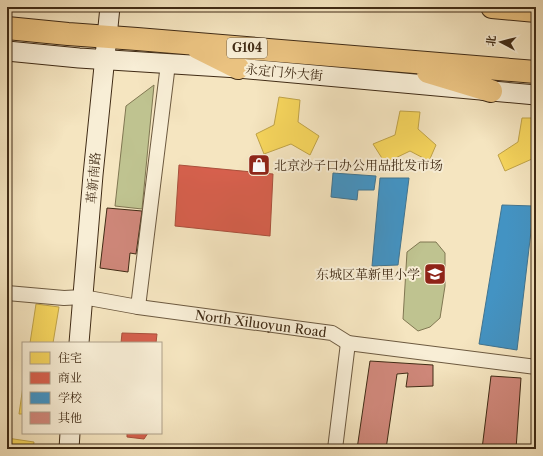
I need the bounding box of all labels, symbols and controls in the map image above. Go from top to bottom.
north arrow [481,22,521,62]
text: 北 [483,34,499,47]
road number: G104 [227,38,267,58]
street label: 永定门外大街 [244,61,324,83]
street label: 革新南路 [83,151,103,205]
shop icon: 北京沙子口办公用品批发市场 [246,152,272,178]
place label: 北京沙子口办公用品批发市场 [274,157,443,173]
school or university icon: 东城区革新里小学 [422,261,448,287]
place label: 东城区革新里小学 [316,266,420,282]
street label: North Xiluoyun Road [194,307,328,340]
legend [22,342,162,434]
text: 住宅 [58,350,82,365]
text: 商业 [58,370,82,385]
text: 学校 [58,390,82,405]
text: 其他 [58,410,82,425]

